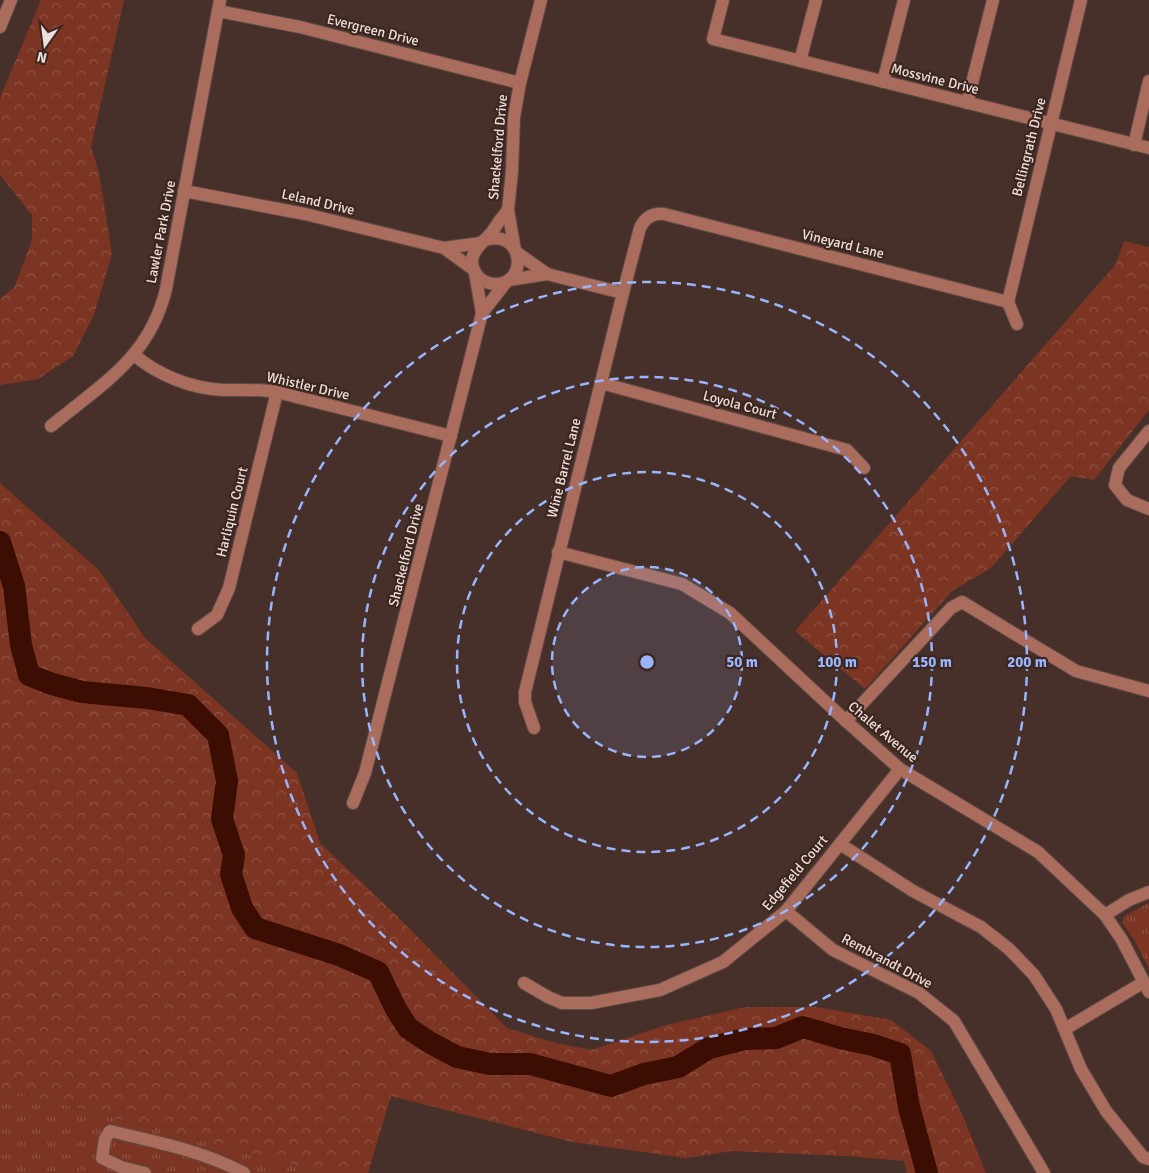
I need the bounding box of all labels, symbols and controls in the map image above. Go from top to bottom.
street label: Evergreen Drive [325,10,421,50]
north arrow [20,20,70,70]
text: N [35,48,49,67]
street label: Mossvine Drive [889,60,981,98]
street label: Shackelford Drive [485,94,511,200]
street label: Bellingrath Drive [1009,96,1049,198]
street label: Lawler Park Drive [143,179,179,285]
street label: Leland Drive [280,185,356,219]
street label: Vineyard Lane [800,226,886,262]
street label: Whistler Drive [265,368,351,404]
street label: Loyola Court [701,387,779,423]
street label: Wine Barrel Lane [543,416,585,520]
street label: Harliquin Court [213,465,251,559]
street label: Shackelford Drive [385,502,427,608]
centre of rings [638,653,656,671]
text: 50 m [726,653,758,671]
text: 100 m [817,653,857,671]
text: 150 m [912,653,952,671]
text: 200 m [1007,653,1047,671]
street label: Chalet Avenue [845,698,921,766]
street label: Edgefield Court [759,832,831,914]
street label: Rembrandt Drive [839,930,935,992]

